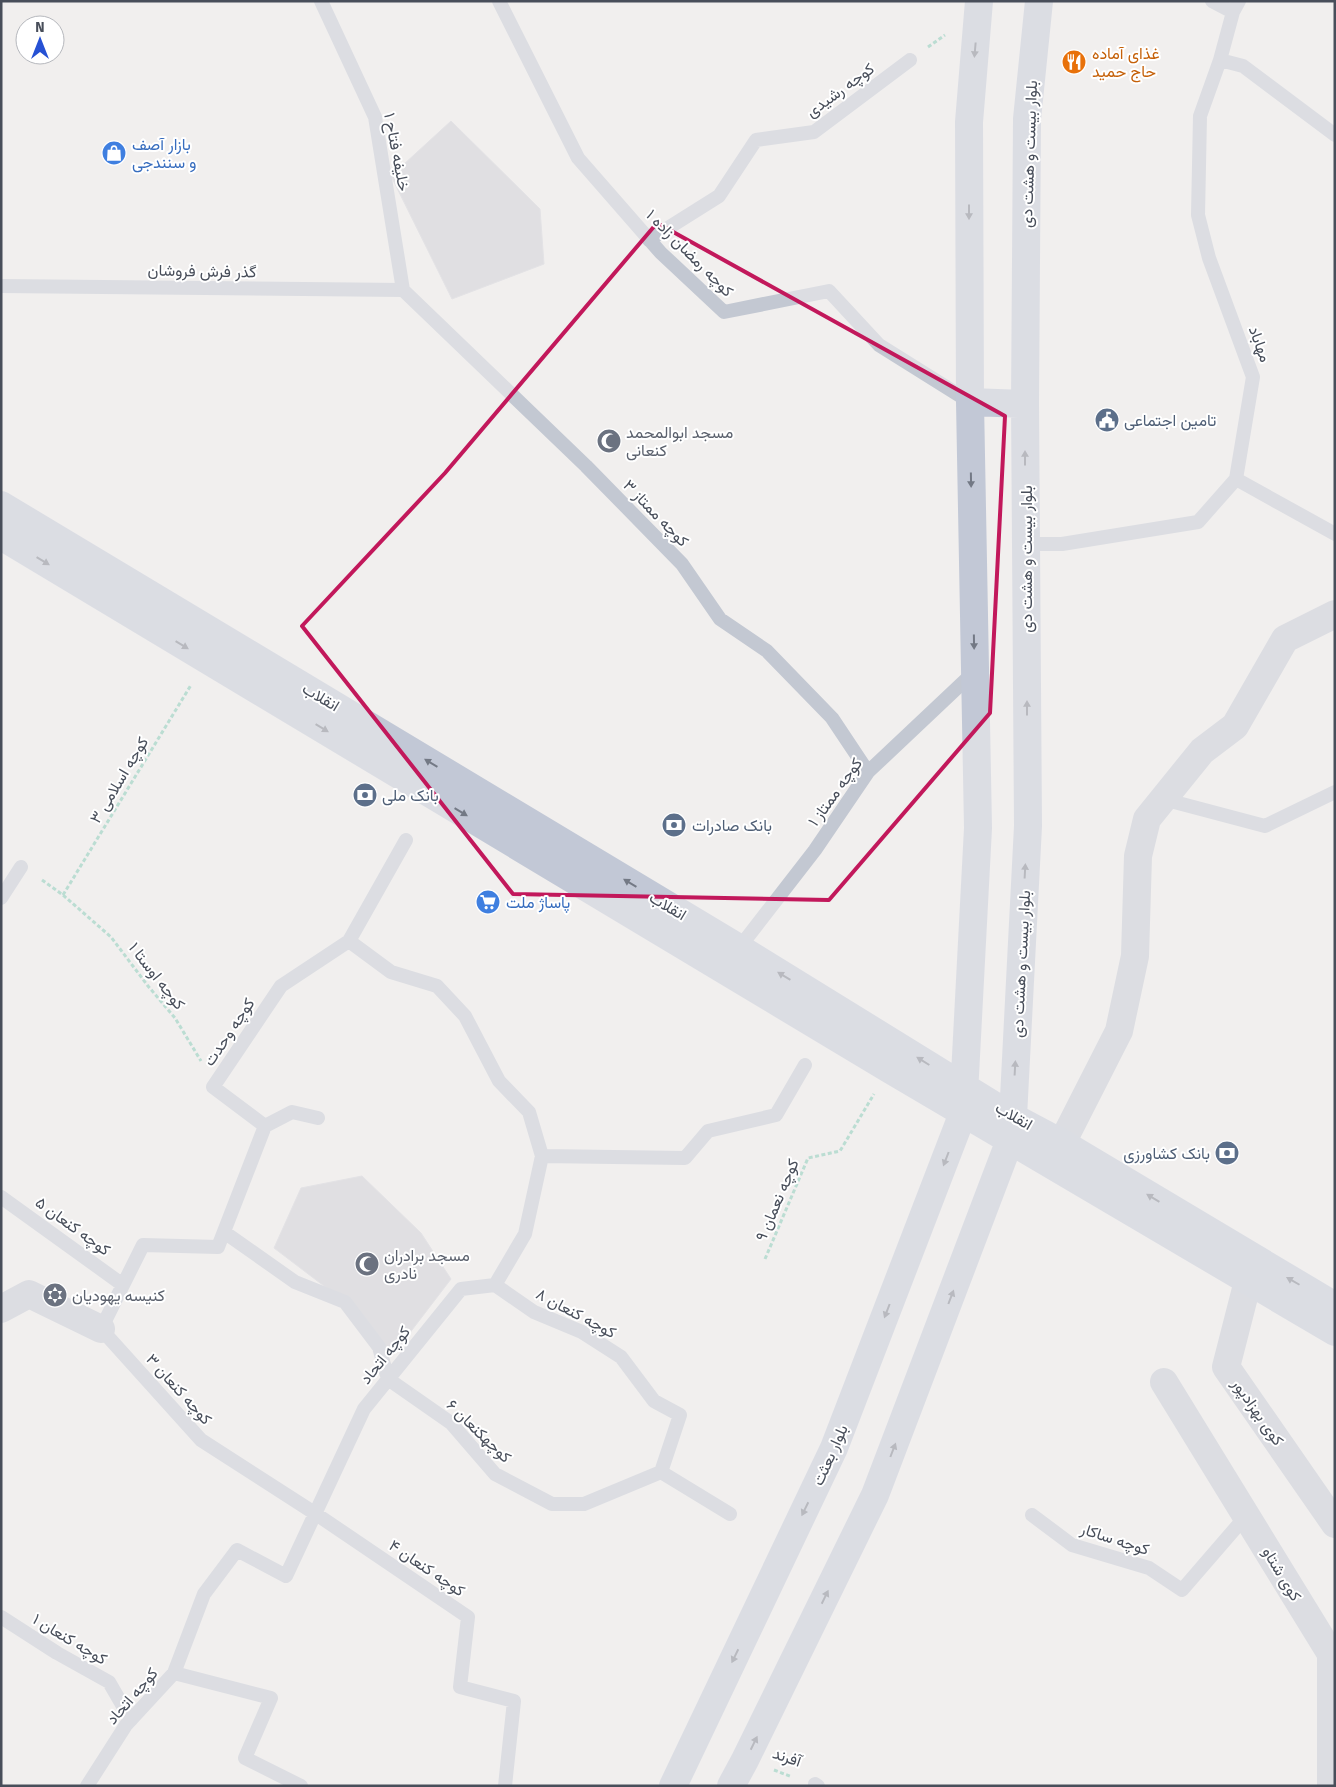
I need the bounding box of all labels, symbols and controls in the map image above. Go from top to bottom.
north arrow [15,15,65,65]
text: N [35,19,45,36]
one-way arrow [971,42,979,58]
place label: غذای آماده حاج حمید [1092,44,1160,83]
restaurant icon: غذای آماده حاج حمید [1061,49,1087,75]
street label: کوچه رشیدی [802,59,879,123]
street label: بلوار بیست و هشت دی [1017,80,1042,228]
street label: خلیفه فتاح ۱ [378,111,414,193]
place label: بازار آصف و سنندجی [132,135,196,173]
shop icon: بازار آصف و سنندجی [101,140,127,166]
one-way arrow [966,204,974,220]
street label: کوچه رمضان زاده ۱ [641,206,737,302]
street label: گذر فرش فروشان [147,261,257,282]
street label: مهاباد [1244,323,1275,365]
public building icon: تامین اجتماعی [1094,407,1120,433]
place label: تامین اجتماعی [1124,411,1216,431]
place label: مسجد ابوالمحمد کنعانی [626,423,733,461]
mosque icon: مسجد ابوالمحمد کنعانی [596,428,622,454]
one-way arrow [1021,450,1029,466]
one-way arrow [967,472,975,488]
street label: کوچه ممتاز ۳ [618,476,693,552]
street label: بلوار بیست و هشت دی [1017,485,1037,633]
one-way arrow [37,557,50,566]
one-way arrow [970,634,978,650]
one-way arrow [176,640,189,649]
street label: انقلاب [299,679,343,715]
one-way arrow [1023,700,1031,716]
one-way arrow [315,724,328,733]
street label: کوچه اسلامی ۳ [86,733,154,828]
street label: کوچه ممتاز ۱ [804,754,868,831]
one-way arrow [424,759,437,768]
bank icon: بانک ملی [352,782,378,808]
place label: بانک ملی [382,786,439,806]
one-way arrow [455,807,468,816]
bank icon: بانک صادرات [661,812,687,838]
place label: بانک صادرات [692,816,772,836]
one-way arrow [1022,862,1030,878]
one-way arrow [624,878,637,887]
street label: انقلاب [646,888,690,924]
supermarket icon: پاساژ ملت [475,889,501,915]
street label: بلوار بیست و هشت دی [1008,890,1035,1038]
place label: پاساژ ملت [506,893,570,914]
street label: کوچه اوستا ۱ [123,939,189,1015]
one-way arrow [778,971,791,980]
street label: کوچه وحدت [199,994,260,1071]
one-way arrow [916,1057,929,1066]
one-way arrow [1012,1060,1020,1076]
street label: انقلاب [992,1098,1036,1134]
bank icon: بانک کشاورزی [1214,1140,1240,1166]
place label: بانک کشاورزی [1123,1144,1210,1164]
one-way arrow [941,1152,949,1166]
street label: کوچه نعمان ۹ [751,1156,805,1245]
street label: کوچه کنعان ۵ [31,1193,114,1261]
one-way arrow [1147,1194,1160,1203]
place label: مسجد برادران نادری [384,1246,470,1284]
mosque icon: مسجد برادران نادری [354,1251,380,1277]
one-way arrow [1286,1277,1299,1286]
synagogue icon: کنیسه یهودیان [42,1282,68,1308]
street label: کوچه کنعان ۸ [532,1284,619,1344]
place label: کنیسه یهودیان [72,1286,165,1306]
one-way arrow [947,1290,955,1305]
one-way arrow [883,1303,890,1318]
street label: کوچه اتحاد [356,1322,416,1389]
street label: کوچه کنعان ۳ [141,1350,216,1430]
street label: کوی بهزادپور [1226,1374,1288,1450]
street label: کوچهکنعان ۶ [441,1395,515,1468]
street label: بلوار بعثت [808,1422,853,1489]
one-way arrow [890,1442,898,1457]
one-way arrow [801,1502,809,1516]
street label: کوچه ساکار [1077,1519,1152,1561]
street label: کوچه کنعان ۴ [384,1536,469,1602]
street label: کوی شتاو [1258,1543,1306,1605]
one-way arrow [821,1590,829,1604]
street label: کوچه کنعان ۱ [28,1609,110,1670]
one-way arrow [731,1648,739,1663]
street label: کوچه اتحاد [102,1664,163,1730]
one-way arrow [750,1736,758,1750]
street label: آفرند [770,1743,805,1772]

